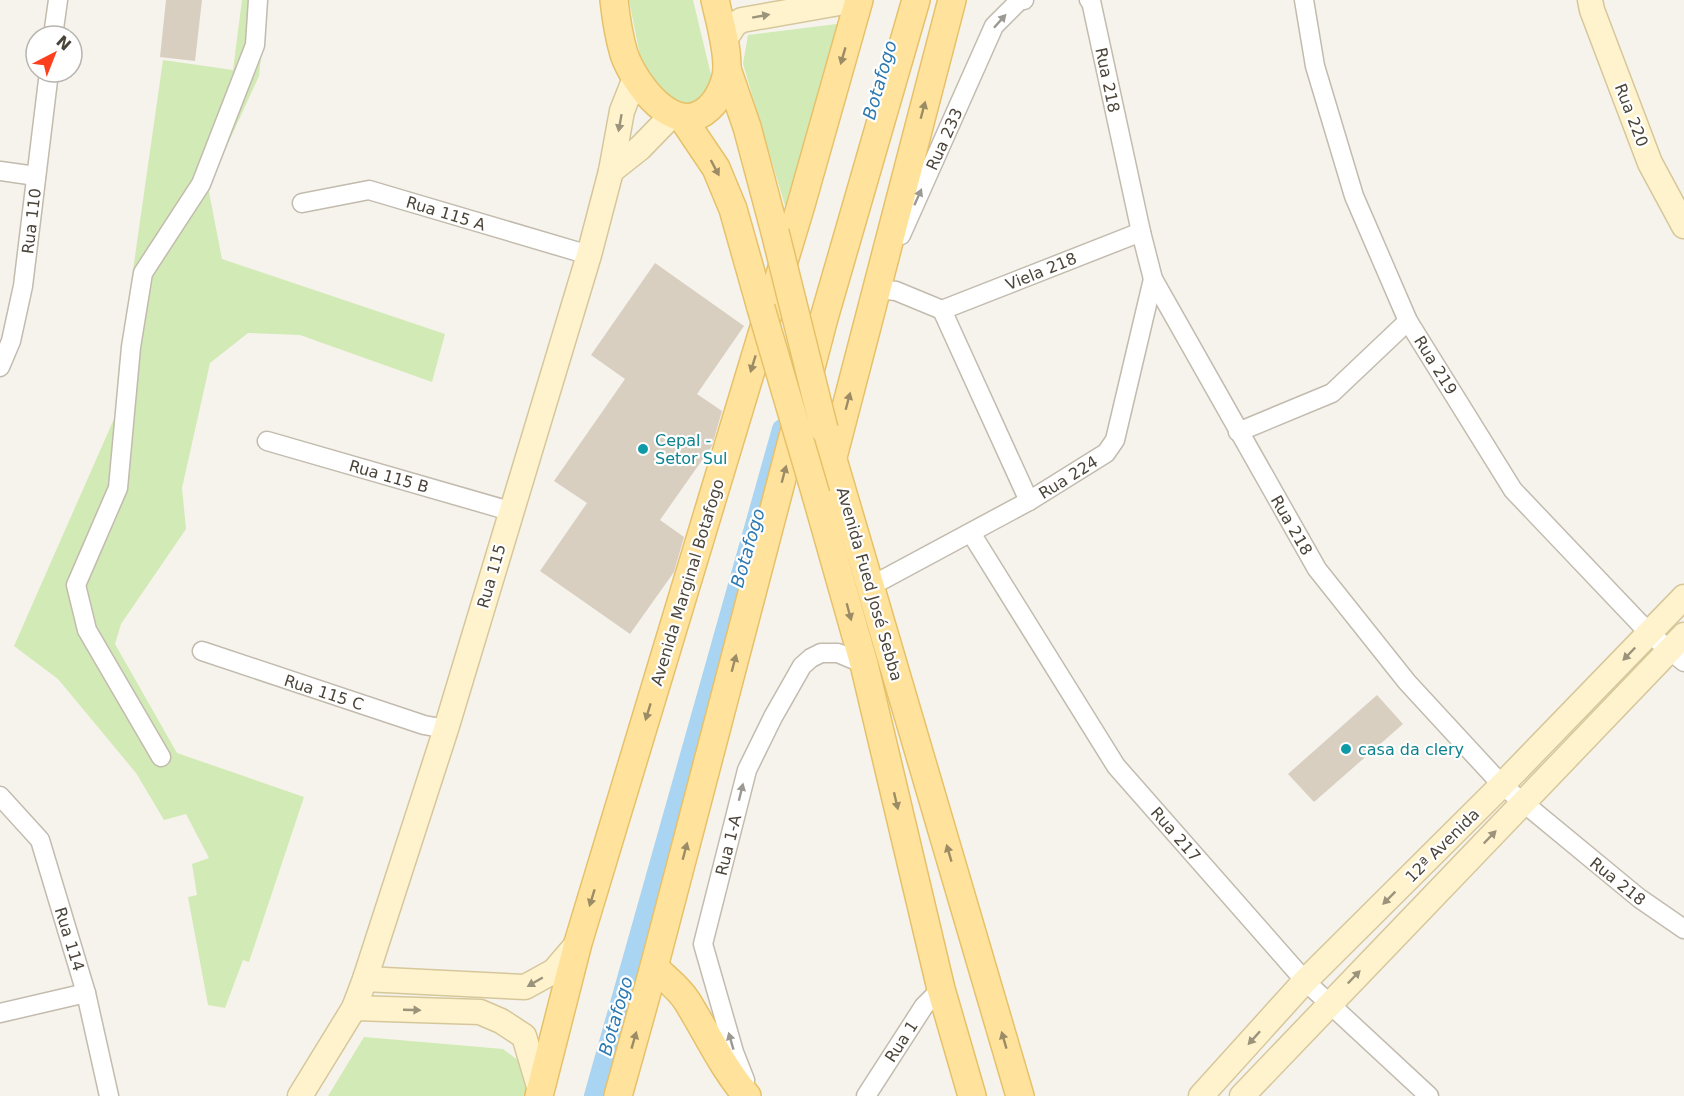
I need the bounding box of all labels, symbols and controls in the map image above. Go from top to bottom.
one-way arrow [752,11,771,20]
one-way arrow [993,13,1007,28]
north arrow [24,24,84,84]
text: N [52,32,75,55]
water label: Botafogo [858,38,901,122]
street label: Rua 218 [1091,46,1124,114]
one-way arrow [838,47,848,65]
street label: Rua 220 [1611,81,1652,149]
one-way arrow [919,101,929,119]
street label: Rua 233 [922,105,967,173]
one-way arrow [615,114,624,133]
one-way arrow [710,160,720,177]
street label: Rua 110 [18,187,45,255]
one-way arrow [914,188,923,206]
street label: Rua 115 A [404,192,488,235]
street label: Viela 218 [1003,249,1079,294]
street label: Rua 219 [1410,332,1461,398]
one-way arrow [748,355,757,373]
one-way arrow [843,392,853,410]
place label: Cepal - Setor Sul [655,431,727,468]
marker: Cepal - Setor Sul [636,442,650,456]
street label: Rua 224 [1035,452,1101,503]
street label: Rua 115 B [347,456,431,497]
one-way arrow [779,465,789,483]
street label: Avenida Marginal Botafogo [647,476,728,688]
street label: Avenida Fued José Sebba [833,485,906,683]
street label: Rua 218 [1267,492,1316,559]
water label: Botafogo [726,506,769,590]
street label: Rua 115 [473,542,510,610]
one-way arrow [845,603,854,621]
one-way arrow [1622,646,1636,660]
one-way arrow [730,654,739,672]
street label: Rua 115 C [282,671,366,714]
one-way arrow [643,703,652,721]
place label: casa da clery [1358,740,1464,759]
marker: casa da clery [1339,742,1353,756]
one-way arrow [737,783,747,801]
one-way arrow [892,792,902,810]
street label: Rua 217 [1147,803,1204,865]
street label: 12ª Avenida [1401,804,1483,886]
street label: Rua 1-A [712,813,745,877]
one-way arrow [1482,831,1496,845]
one-way arrow [680,842,690,861]
one-way arrow [944,844,953,862]
street label: Rua 218 [1586,853,1649,910]
one-way arrow [587,890,596,908]
one-way arrow [1382,890,1396,904]
street label: Rua 114 [51,905,88,973]
one-way arrow [1347,970,1361,985]
water label: Botafogo [594,974,637,1058]
one-way arrow [527,976,543,987]
one-way arrow [403,1005,422,1014]
street label: Rua 1 [881,1017,922,1066]
one-way arrow [630,1031,639,1049]
one-way arrow [998,1031,1008,1049]
one-way arrow [1247,1031,1261,1045]
one-way arrow [726,1032,735,1050]

